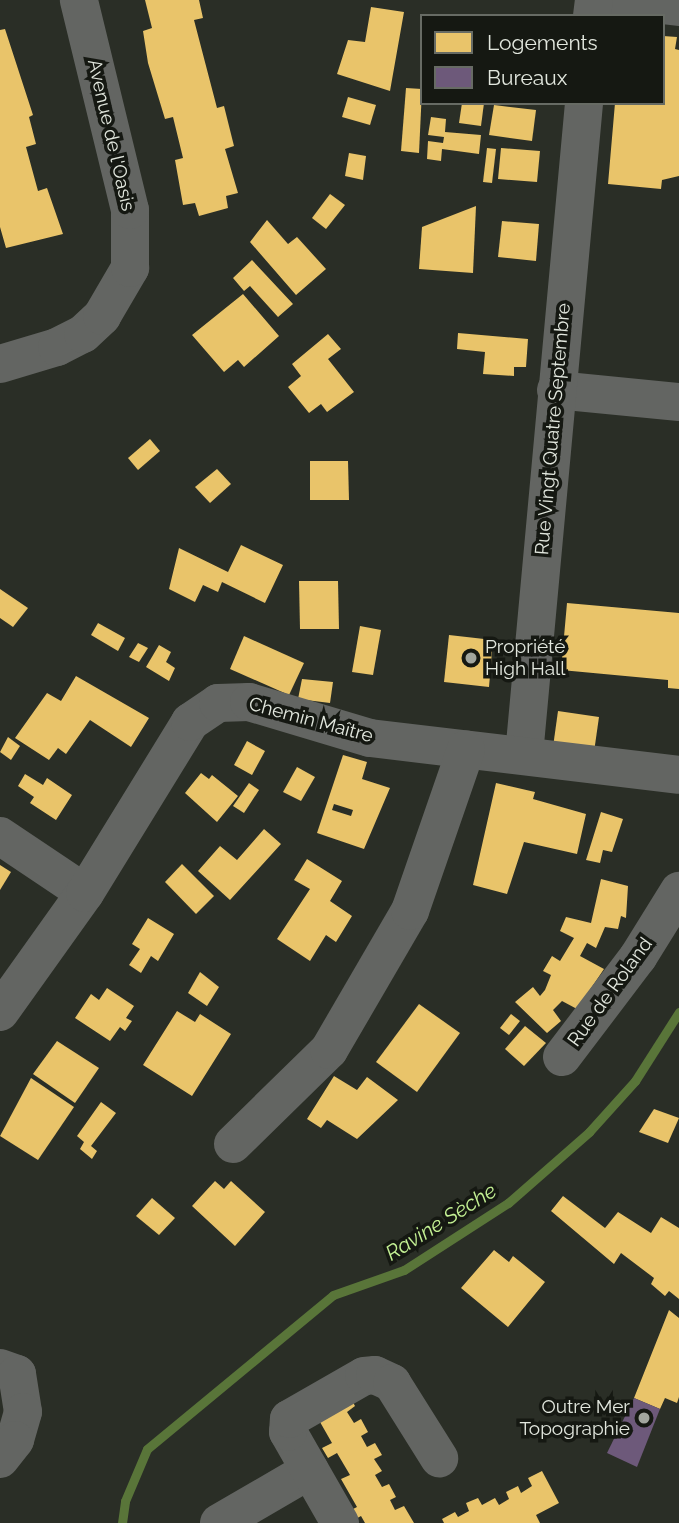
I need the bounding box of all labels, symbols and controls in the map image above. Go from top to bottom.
legend [420,14,665,105]
text: Logements [487,30,598,55]
street label: Avenue de l'Oasis [82,57,140,213]
text: Bureaux [487,65,567,90]
street label: Rue Vingt Quatre Septembre [531,302,575,556]
place label: Propriété High Hall [485,636,565,680]
marker: Propriété High Hall [463,650,479,666]
street label: Chemin Maître [246,692,376,748]
street label: Rue de Roland [563,933,657,1051]
water label: Ravine Sèche [381,1178,501,1266]
place label: Outre Mer Topographie [519,1396,630,1440]
marker: Outre Mer Topographie [636,1410,652,1426]

